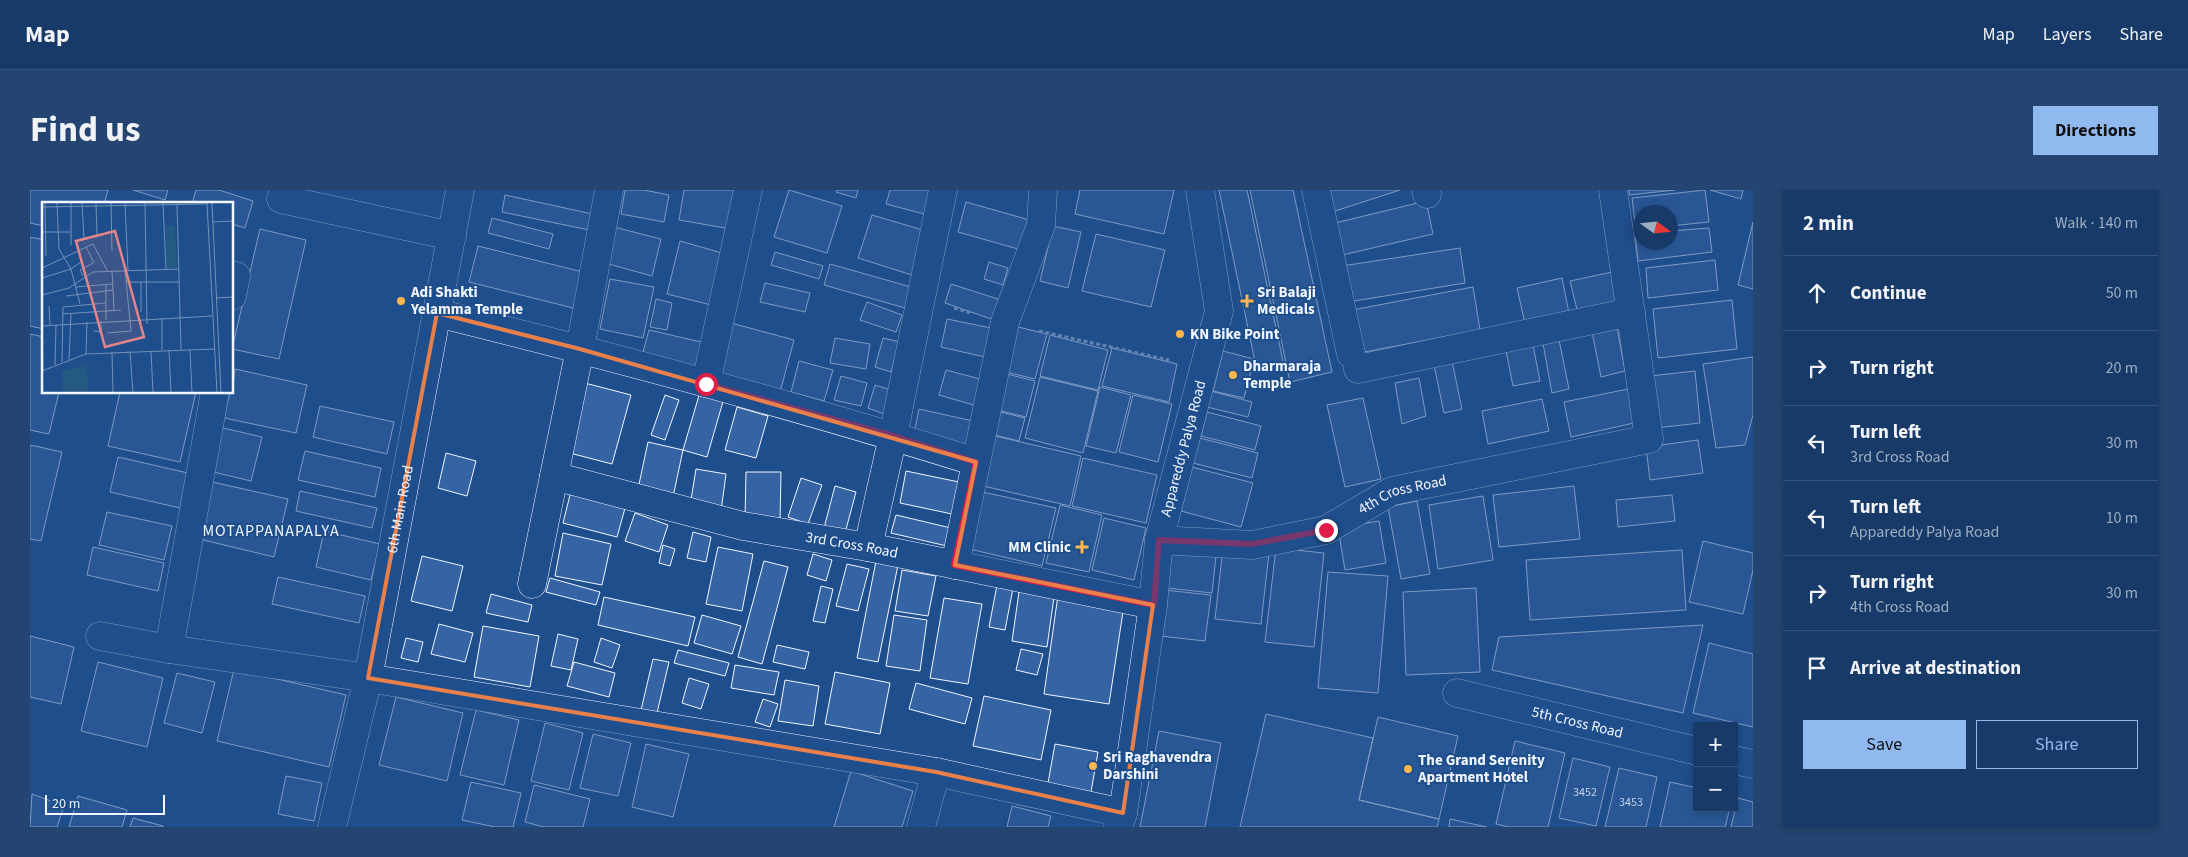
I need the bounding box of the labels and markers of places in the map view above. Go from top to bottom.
place label: Adi Shakti Yelamma Temple [410,282,523,320]
place label: Sri Balaji Medicals [1257,282,1316,320]
marker: Adi Shakti Yelamma Temple [395,295,407,307]
marker: Sri Balaji Medicals [1241,295,1253,307]
place label: KN Bike Point [1190,324,1280,345]
marker: KN Bike Point [1174,328,1186,340]
place label: Dharmaraja Temple [1243,356,1321,394]
marker: Dharmaraja Temple [1227,369,1239,381]
place label: MM Clinic [1008,537,1071,558]
marker: MM Clinic [1075,540,1089,554]
place label: Sri Raghavendra Darshini [1103,747,1212,785]
place label: The Grand Serenity Apartment Hotel [1417,750,1545,788]
marker: Sri Raghavendra Darshini [1087,760,1099,772]
marker: The Grand Serenity Apartment Hotel [1402,763,1414,775]

